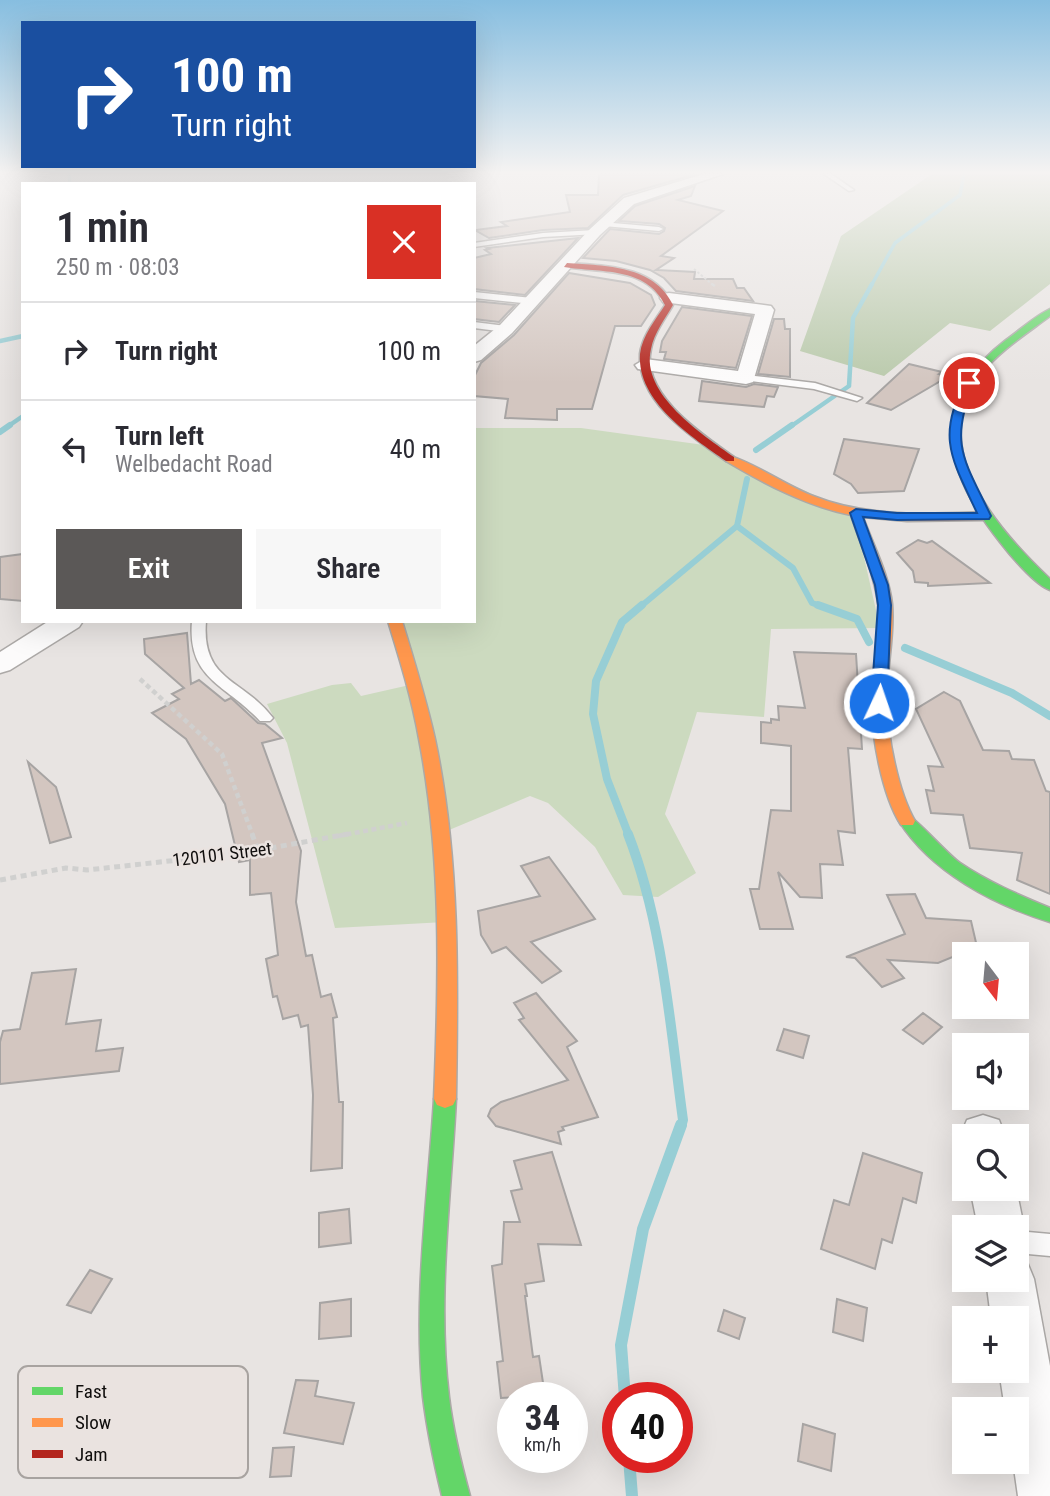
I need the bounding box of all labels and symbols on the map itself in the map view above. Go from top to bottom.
pin [939,353,999,413]
position arrow [842,666,916,740]
street label: 120101 Street [171,838,273,870]
north arrow [952,942,1029,1018]
legend [18,1366,248,1478]
text: Fast [75,1380,107,1403]
speed limit sign: 40 [602,1382,693,1473]
text: Slow [75,1411,111,1434]
text: Jam [75,1443,108,1466]

